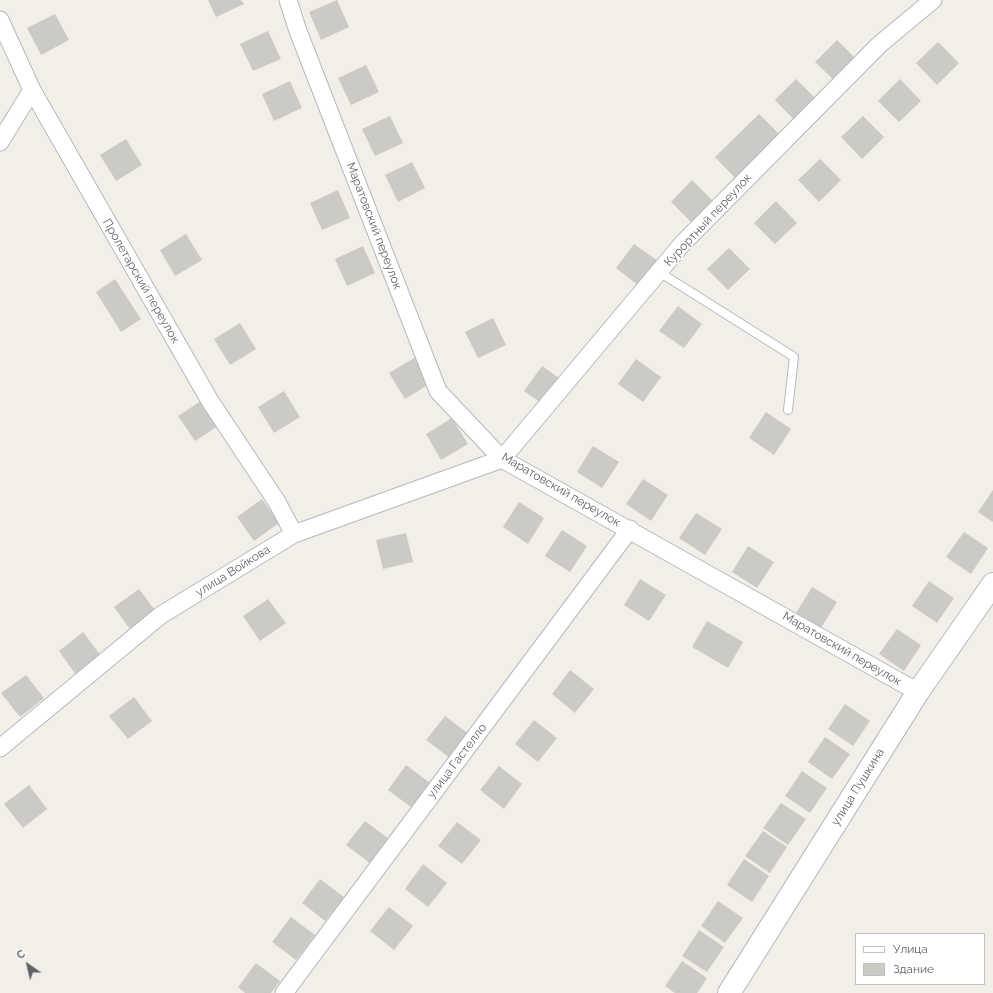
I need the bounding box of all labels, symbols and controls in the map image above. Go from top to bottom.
street label: Маратовский переулок [343,160,405,292]
street label: Курортный переулок [661,171,755,269]
street label: Пролетарский переулок [99,216,183,346]
street label: Маратовский переулок [499,450,623,530]
street label: улица Войкова [193,542,273,600]
street label: Маратовский переулок [780,609,904,689]
street label: улица Гастелло [424,721,490,801]
street label: улица Пушкина [828,746,888,828]
legend [855,933,985,985]
text: Улица [893,942,928,956]
north arrow [8,945,48,985]
text: С [14,947,28,962]
text: Здание [893,962,934,976]

